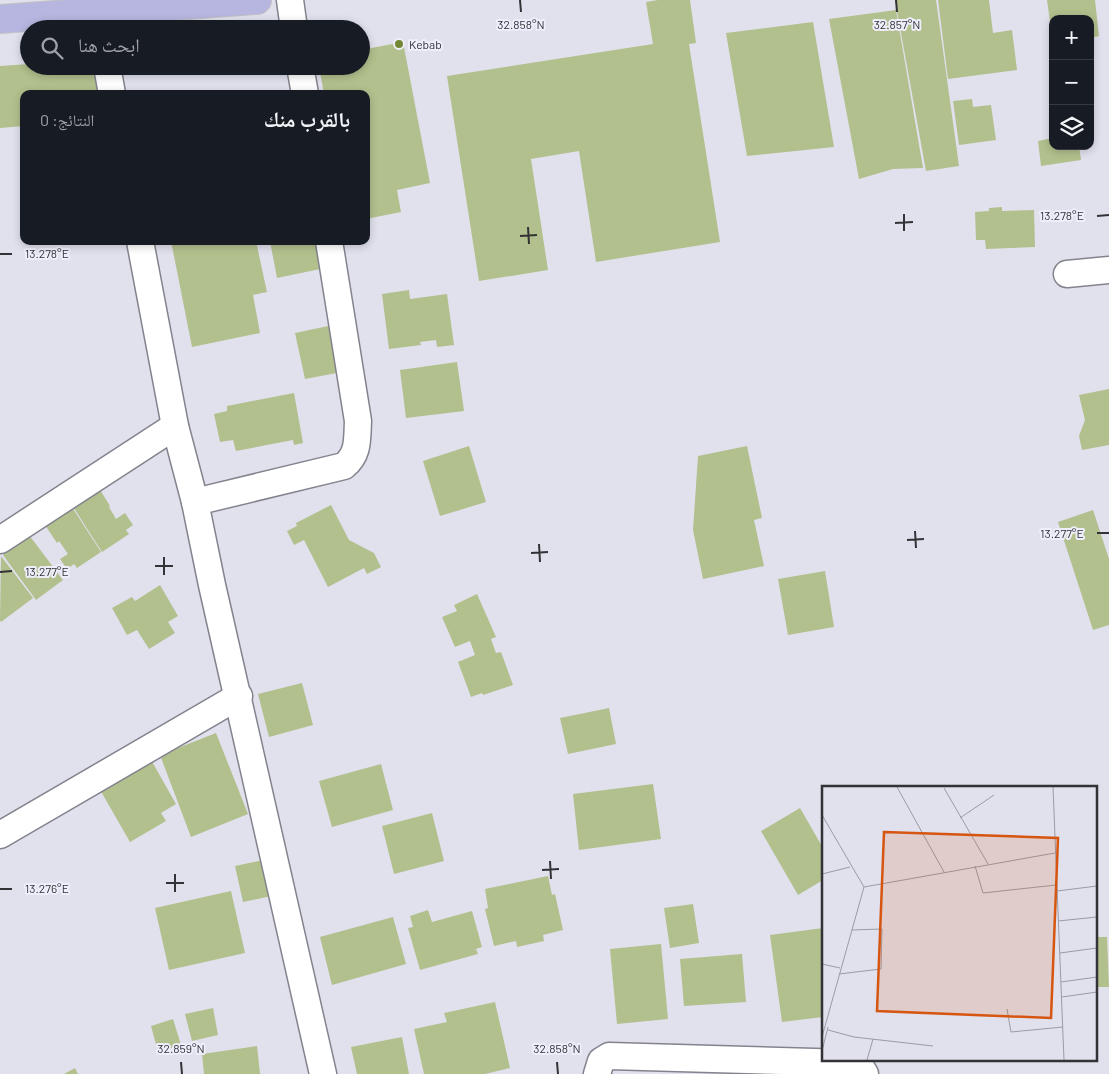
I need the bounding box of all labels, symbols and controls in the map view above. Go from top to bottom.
map controls [1049,15,1094,150]
button: + [1049,15,1094,60]
text: 32.858°N [497,17,545,31]
text: 32.857°N [874,17,920,31]
search box [20,20,370,75]
text: ابحث هنا [78,33,140,56]
icon: search [38,34,66,62]
place label: Kebab [409,37,442,51]
marker: Kebab [393,38,405,50]
button: − [1049,60,1094,105]
button: layers [1049,105,1094,150]
text: بالقرب منك [264,106,350,131]
text: النتائج: 0 [40,110,94,129]
text: 13.278°E [1040,208,1084,222]
text: 13.278°E [25,246,69,260]
text: 13.277°E [1040,526,1084,540]
text: 13.277°E [25,564,69,578]
inset map [822,786,1096,1062]
text: 13.276°E [25,881,69,895]
text: 32.859°N [157,1041,205,1055]
text: 32.858°N [533,1041,581,1055]

